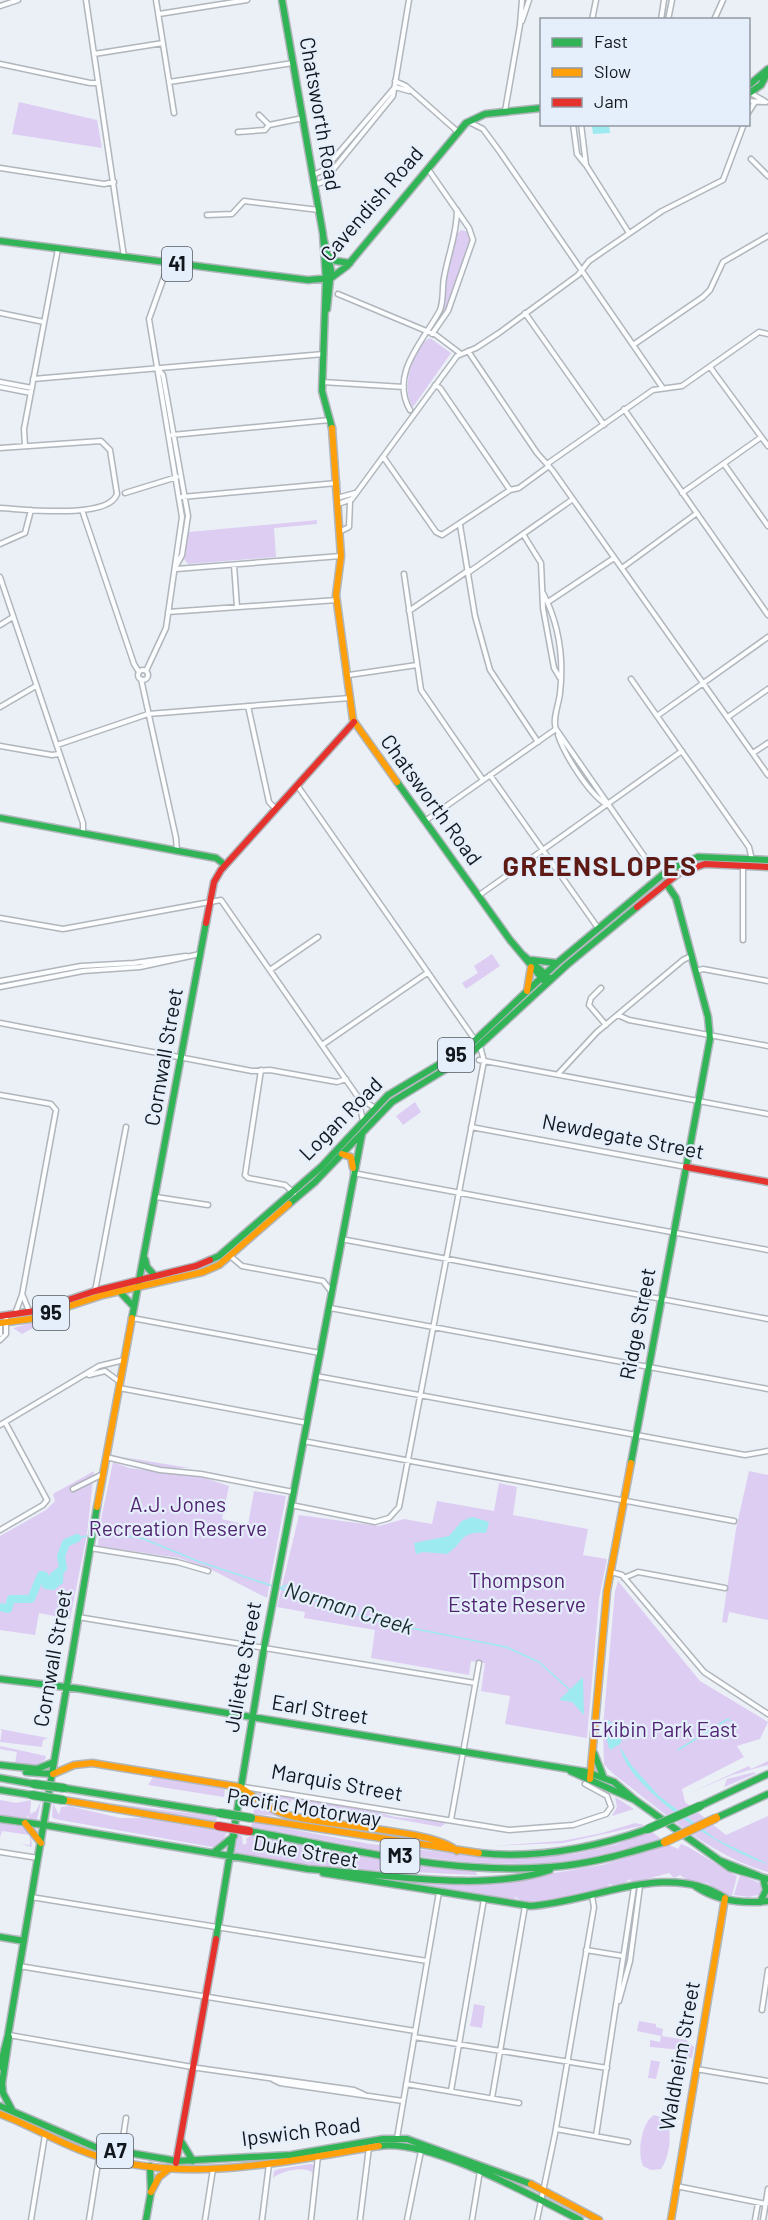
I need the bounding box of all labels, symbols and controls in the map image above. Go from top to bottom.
legend [540,18,750,126]
text: Fast [594,30,628,52]
street label: Chatsworth Road [296,35,347,193]
text: Slow [594,60,631,82]
text: Jam [594,90,628,112]
street label: Cavendish Road [314,140,428,266]
road number: 41 [162,247,192,281]
street label: Chatsworth Road [376,729,488,869]
district label: GREENSLOPES [502,849,698,881]
street label: Cornwall Street [138,986,187,1128]
road number: 95 [438,1038,474,1072]
street label: Logan Road [293,1071,387,1165]
street label: Newdegate Street [540,1108,706,1163]
street label: Ridge Street [613,1266,660,1382]
road number: 95 [33,1296,69,1330]
park label: A.J. Jones Recreation Reserve [89,1491,267,1540]
park label: Thompson Estate Reserve [448,1567,586,1616]
water label: Norman Creek [282,1575,417,1639]
street label: Cornwall Street [27,1587,76,1729]
street label: Juliette Street [218,1599,265,1734]
street label: Earl Street [270,1689,370,1728]
park label: Ekibin Park East [590,1716,738,1741]
street label: Marquis Street [270,1758,405,1805]
street label: Pacific Motorway [225,1782,383,1831]
street label: Duke Street [252,1829,361,1872]
road number: M3 [380,1839,420,1873]
street label: Waldheim Street [653,1979,704,2132]
street label: Ipswich Road [240,2111,362,2150]
road number: A7 [97,2134,133,2168]

